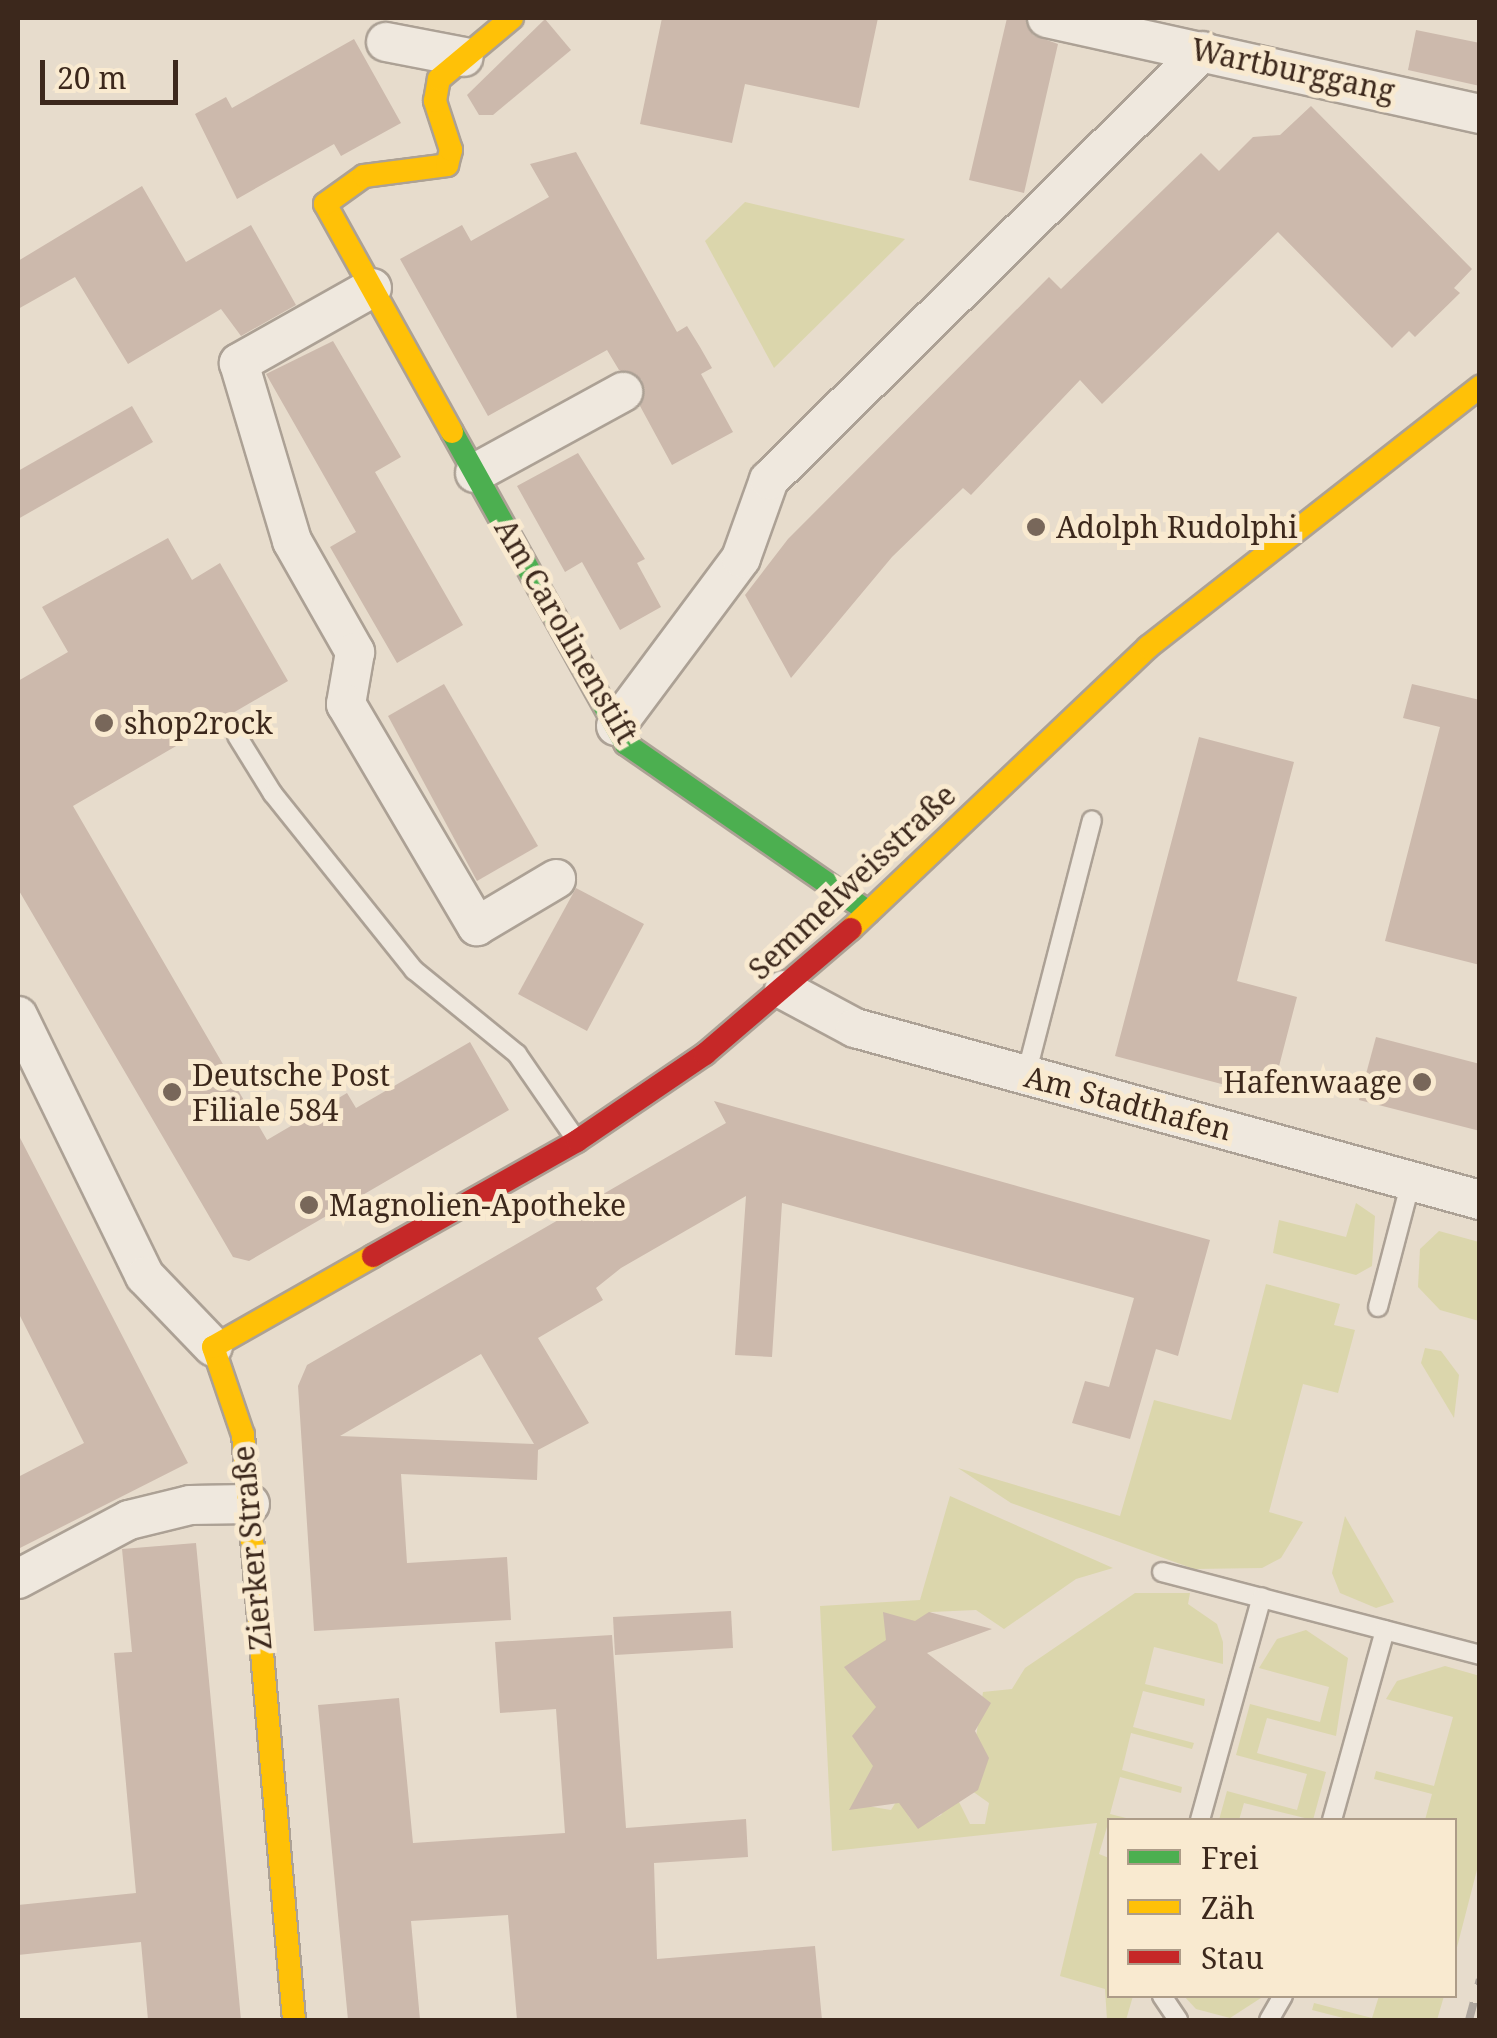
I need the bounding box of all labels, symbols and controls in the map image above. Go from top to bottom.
street label: Wartburggang [1188,31,1398,109]
scale bar [45,40,182,102]
text: 20 m [57,57,127,98]
place label: Adolph Rudolphi [1056,509,1298,545]
street label: Am Carolinenstift [487,512,645,750]
marker: Adolph Rudolphi [1025,516,1047,538]
place label: shop2rock [124,705,273,741]
marker: shop2rock [93,712,115,734]
street label: Semmelweisstraße [741,777,963,987]
place label: Deutsche Post Filiale 584 [192,1057,390,1128]
street label: Am Stadthafen [1021,1058,1235,1148]
place label: Hafenwaage [1223,1064,1402,1100]
marker: Hafenwaage [1411,1071,1433,1093]
marker: Deutsche Post Filiale 584 [161,1081,183,1103]
place label: Magnolien-Apotheke [329,1187,626,1223]
marker: Magnolien-Apotheke [298,1194,320,1216]
street label: Zierker Straße [225,1444,279,1652]
legend [1107,1818,1457,1998]
text: Frei [1201,1837,1258,1878]
text: Zäh [1201,1887,1255,1928]
text: Stau [1201,1937,1264,1978]

